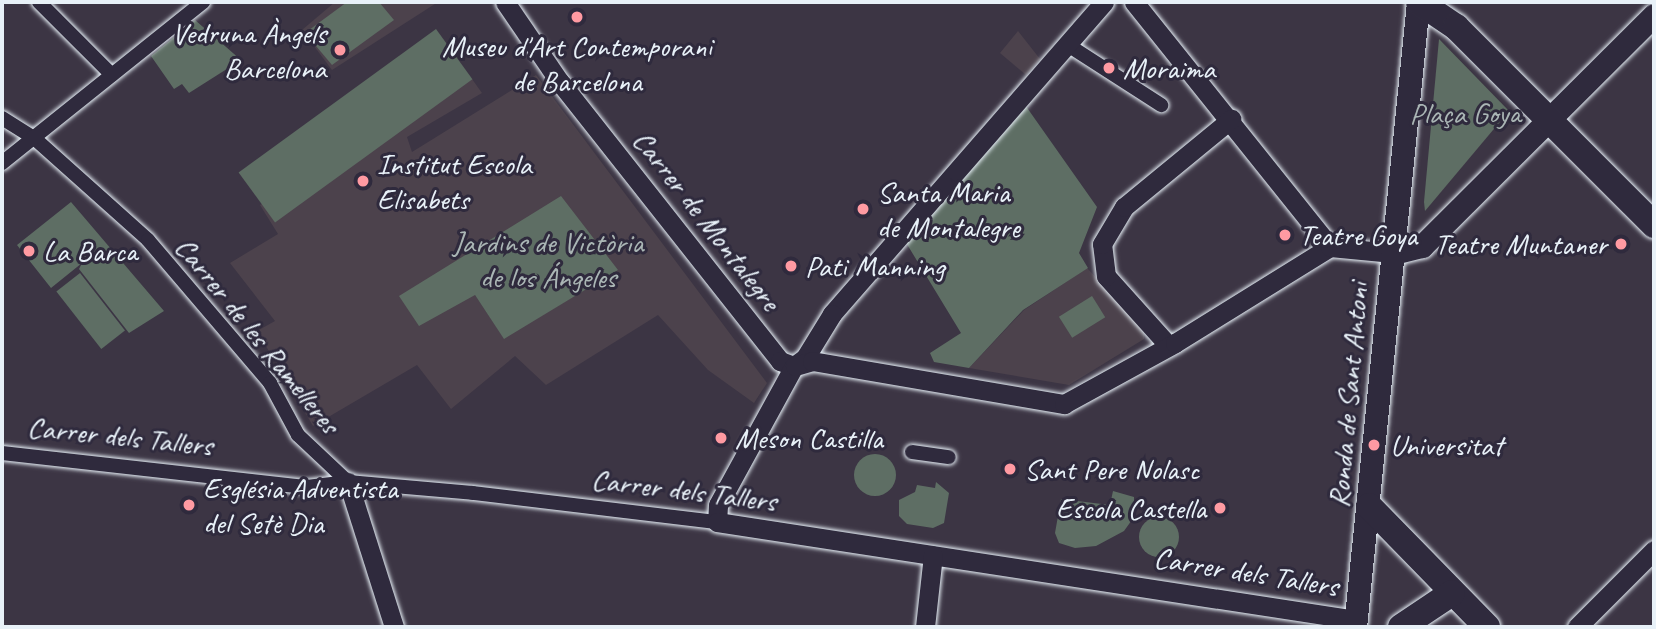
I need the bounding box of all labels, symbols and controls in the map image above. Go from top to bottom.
marker: Museu d'Art Contemporani de Barcelona [569,9,585,25]
place label: Vedruna Àngels Barcelona [171,15,326,86]
place label: Museu d'Art Contemporani de Barcelona [443,28,711,98]
marker: Vedruna Àngels Barcelona [332,42,348,58]
place label: Moraima [1123,50,1215,86]
marker: Moraima [1101,60,1117,76]
park label: Plaça Goya [1410,95,1520,131]
street label: Carrer de Montalegre [625,123,789,317]
place label: Institut Escola Elisabets [377,146,531,216]
marker: Institut Escola Elisabets [355,173,371,189]
place label: Santa Maria de Montalegre [877,174,1019,244]
marker: Santa Maria de Montalegre [855,201,871,217]
place label: Teatre Goya [1299,217,1417,253]
park label: Jardins de Victòria de los Ángeles [453,224,643,294]
place label: Teatre Muntaner [1435,226,1607,262]
marker: Teatre Goya [1277,227,1293,243]
street label: Carrer de les Ramelleres [167,229,349,441]
place label: La Barca [43,233,138,269]
marker: Teatre Muntaner [1613,236,1629,252]
marker: La Barca [21,243,37,259]
place label: Pati Manning [805,248,945,284]
marker: Pati Manning [783,258,799,274]
street label: Ronda de Sant Antoni [1320,281,1376,509]
street label: Carrer dels Tallers [26,408,214,464]
place label: Meson Castilla [735,420,883,456]
place label: Universitat [1390,427,1503,463]
marker: Meson Castilla [713,430,729,446]
marker: Universitat [1364,435,1384,455]
place label: Sant Pere Nolasc [1024,451,1200,487]
street label: Carrer dels Tallers [590,461,778,519]
marker: Sant Pere Nolasc [1002,461,1018,477]
place label: Església Adventista del Setè Dia [203,470,398,540]
place label: Escola Castella [1055,490,1206,526]
marker: Església Adventista del Setè Dia [181,497,197,513]
marker: Escola Castella [1212,500,1228,516]
street label: Carrer dels Tallers [1151,540,1341,604]

